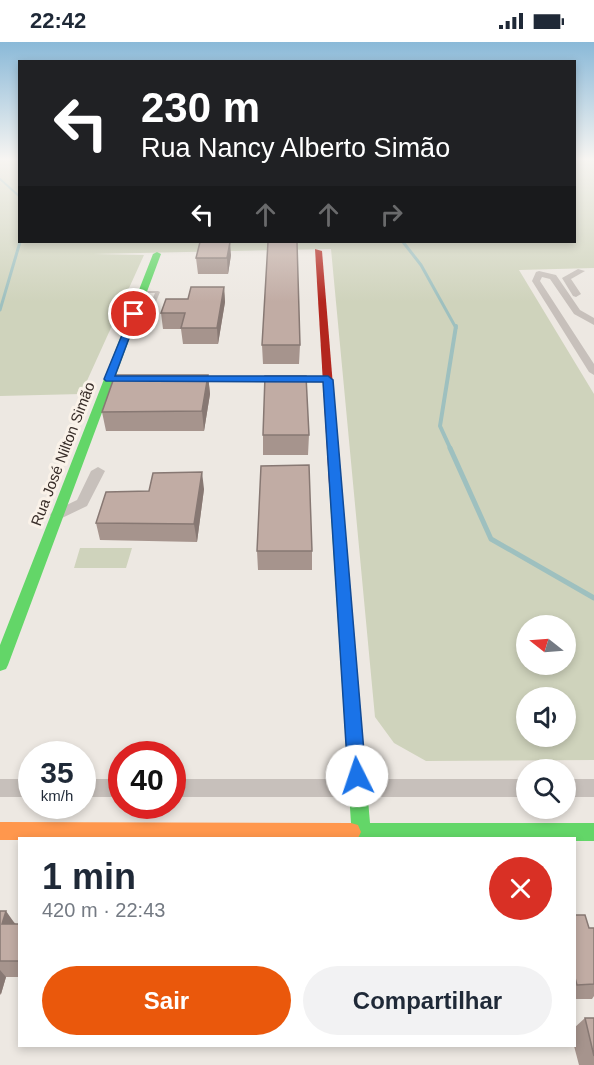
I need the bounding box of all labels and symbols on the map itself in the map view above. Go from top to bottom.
pin [108,288,159,339]
street label: Rua José Nilton Simão [27,380,98,528]
north arrow [516,615,576,675]
speed limit sign: 40 [108,741,186,819]
position arrow [325,744,389,808]

